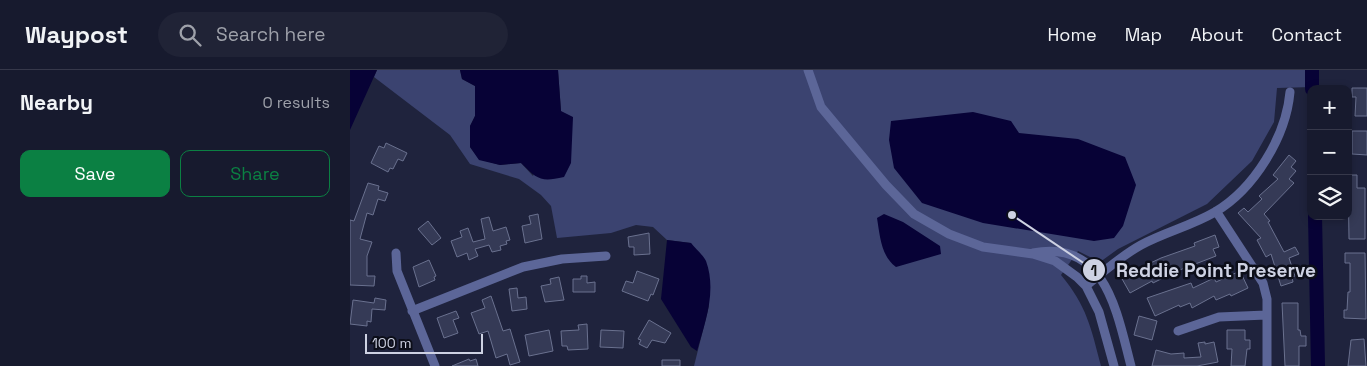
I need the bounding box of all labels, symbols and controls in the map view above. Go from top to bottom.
search box [158,12,508,57]
text: Waypost [25,19,128,50]
icon: search [176,21,204,49]
text: Search here [216,22,326,47]
text: Home [1048,23,1097,46]
text: Map [1125,23,1162,46]
text: About [1190,23,1244,46]
text: Contact [1272,23,1342,46]
map controls [1307,85,1352,220]
button: + [1307,85,1352,130]
text: Nearby [20,89,93,116]
text: 0 results [262,92,330,113]
button: − [1307,130,1352,175]
button: Save [20,150,170,197]
button: Share [180,150,330,197]
button: layers [1307,175,1352,220]
callout: Reddie Point Preserve [1081,253,1326,287]
text: Reddie Point Preserve [1116,258,1316,283]
text: 1 [1091,261,1097,280]
scale bar [365,331,482,354]
text: 100 m [372,334,411,352]

